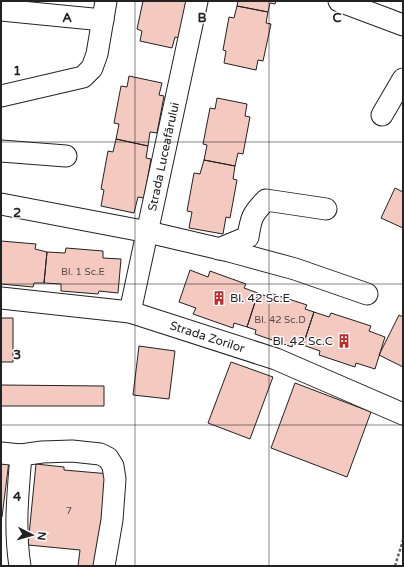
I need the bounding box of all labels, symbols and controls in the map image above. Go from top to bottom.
text: A [62,10,72,26]
text: B [197,10,207,26]
text: C [332,10,342,26]
text: 1 [13,63,21,79]
street label: Strada Luceafărului [145,101,182,212]
text: 2 [13,205,21,221]
house number: Bl. 1 Sc.E [61,266,105,278]
building icon: Bl. 42 Sc.E [211,290,227,306]
place label: Bl. 42 Sc.E [230,291,291,305]
house number: Bl. 42 Sc.D [254,314,306,326]
street label: Strada Zorilor [168,318,247,356]
building icon: Bl. 42 Sc.C [336,333,352,349]
place label: Bl. 42 Sc.C [272,334,333,348]
text: 3 [13,347,21,363]
text: 4 [13,489,22,505]
house number: 7 [66,505,72,517]
north arrow [12,515,52,555]
text: N [35,531,48,541]

